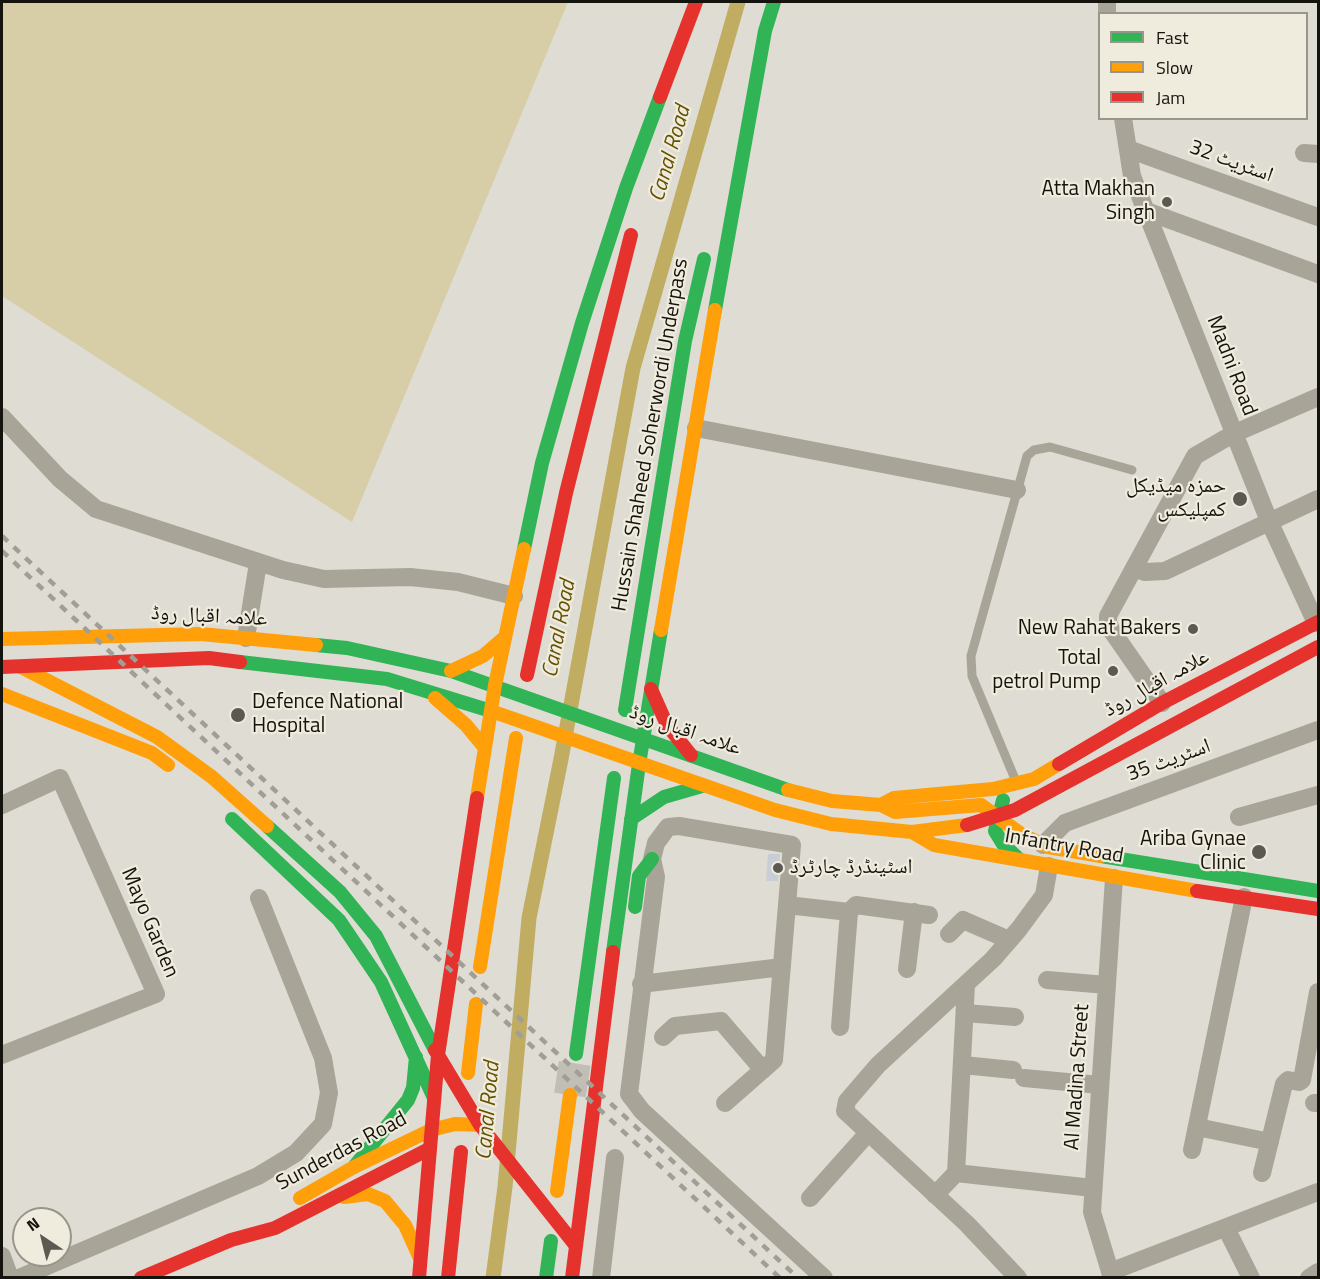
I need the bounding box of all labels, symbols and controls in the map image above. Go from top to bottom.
legend [1098,12,1308,120]
text: Fast [1156,24,1189,51]
text: Slow [1156,54,1193,81]
text: Jam [1156,84,1185,111]
water label: Canal Road [645,103,697,205]
street label: اسٹریٹ 32 [1186,135,1276,189]
place label: Atta Makhan Singh [1042,177,1155,227]
marker: Atta Makhan Singh [1160,195,1174,209]
street label: Hussain Shaheed Soherwordi Underpass [608,256,694,614]
street label: Madni Road [1200,312,1262,420]
place label: حمزہ میڈیکل کمپلیکس [1126,474,1226,524]
marker: حمزہ میڈیکل کمپلیکس [1231,490,1249,508]
water label: Canal Road [538,578,582,680]
street label: علامہ اقبال روڈ [150,601,268,633]
place label: New Rahat Bakers [1018,616,1181,642]
marker: New Rahat Bakers [1186,622,1200,636]
street label: علامہ اقبال روڈ [1100,645,1214,723]
place label: Total petrol Pump [992,646,1101,696]
marker: Total petrol Pump [1106,664,1120,678]
place label: Defence National Hospital [252,690,403,740]
street label: علامہ اقبال روڈ [626,700,744,762]
marker: Defence National Hospital [229,706,247,724]
street label: اسٹریٹ 35 [1124,734,1214,788]
street label: Infantry Road [1003,824,1125,870]
place label: Ariba Gynae Clinic [1140,827,1246,877]
marker: Ariba Gynae Clinic [1250,843,1268,861]
place label: اسٹینڈرڈ چارٹرڈ [790,855,913,881]
marker: اسٹینڈرڈ چارٹرڈ [771,861,785,875]
street label: Mayo Garden [115,864,183,982]
street label: Al Madina Street [1060,1003,1096,1151]
water label: Canal Road [472,1061,506,1161]
street label: Sunderdas Road [273,1107,411,1197]
north arrow [12,1207,72,1267]
text: N [21,1211,44,1237]

